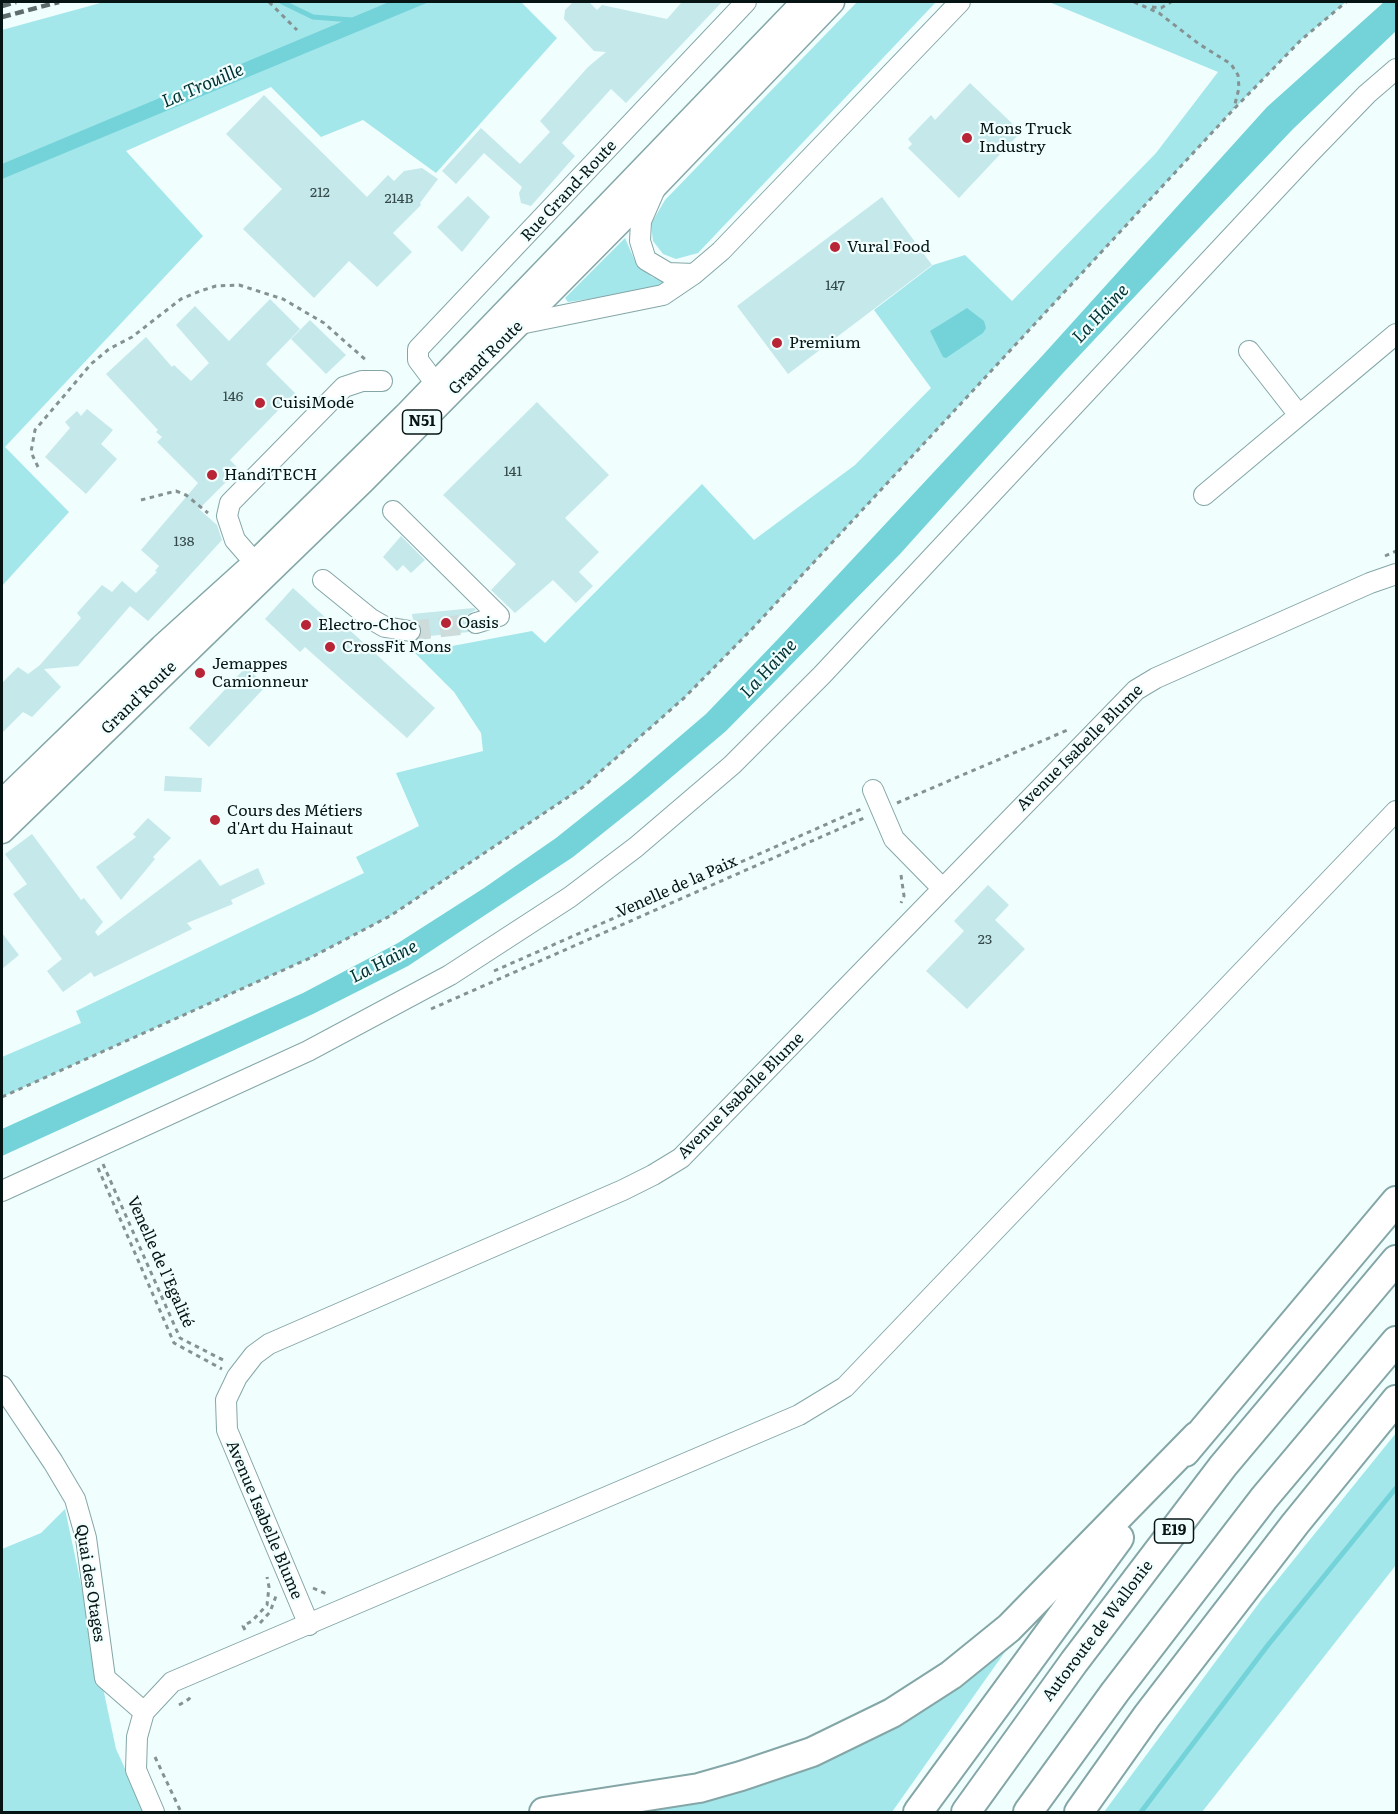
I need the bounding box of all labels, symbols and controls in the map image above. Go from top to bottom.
water label: La Trouille [159,59,247,113]
place label: Mons Truck Industry [979,119,1072,157]
marker: Mons Truck Industry [960,131,974,145]
street label: Rue Grand-Route [517,136,621,246]
house number: 212 [310,185,330,201]
house number: 214B [384,191,414,207]
place label: Vural Food [847,237,930,257]
marker: Vural Food [828,240,842,254]
house number: 147 [825,278,845,294]
water label: La Haine [1068,280,1134,348]
street label: Grand'Route [445,317,527,399]
place label: Premium [789,333,861,353]
marker: Premium [770,336,784,350]
house number: 146 [223,389,243,405]
place label: CuisiMode [272,393,354,413]
marker: CuisiMode [253,396,267,410]
road number: N51 [402,410,442,434]
house number: 141 [504,464,522,480]
place label: HandiTECH [224,465,317,485]
marker: HandiTECH [205,468,219,482]
house number: 138 [174,534,194,550]
place label: Oasis [458,613,498,633]
place label: Electro-Choc [318,615,417,635]
marker: Oasis [439,616,453,630]
marker: Electro-Choc [299,618,313,632]
water label: La Haine [736,635,802,703]
place label: CrossFit Mons [342,637,451,657]
marker: CrossFit Mons [323,640,337,654]
place label: Jemappes Camionneur [212,654,308,692]
street label: Grand'Route [97,657,181,739]
marker: Jemappes Camionneur [193,666,207,680]
street label: Avenue Isabelle Blume [1013,681,1147,815]
place label: Cours des Métiers d'Art du Hainaut [227,801,362,839]
marker: Cours des Métiers d'Art du Hainaut [208,813,222,827]
street label: Venelle de la Paix [614,852,740,922]
house number: 23 [978,932,992,948]
water label: La Haine [347,936,421,988]
street label: Avenue Isabelle Blume [674,1029,808,1163]
street label: Venelle de l'Egalité [122,1193,198,1331]
street label: Avenue Isabelle Blume [222,1438,306,1602]
road number: E19 [1154,1519,1194,1543]
street label: Quai des Otages [71,1523,109,1643]
street label: Autoroute de Wallonie [1039,1557,1157,1705]

